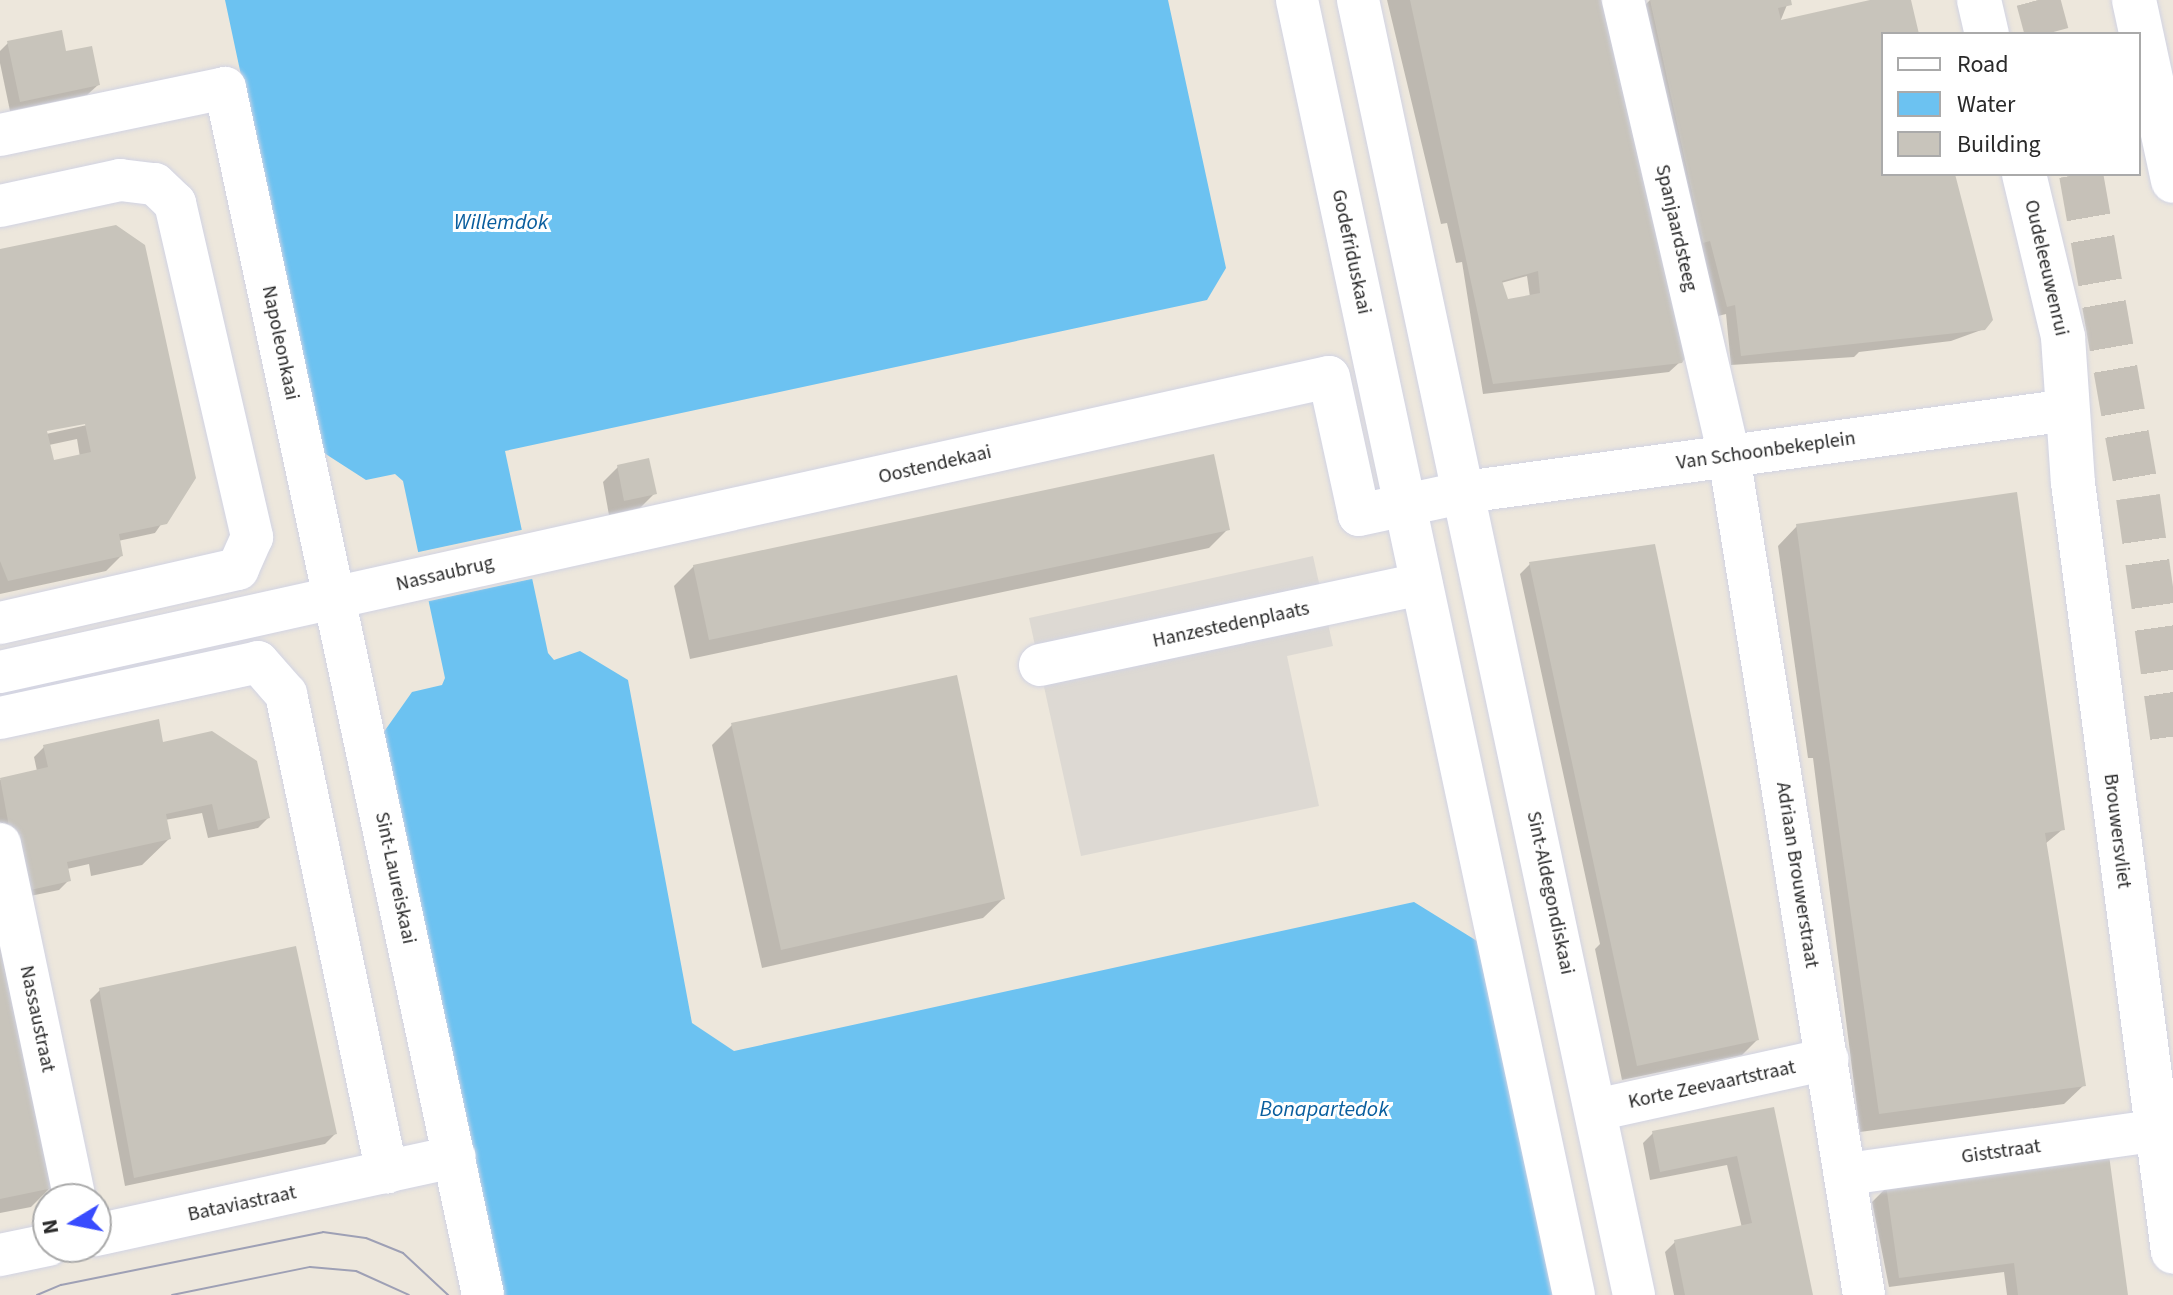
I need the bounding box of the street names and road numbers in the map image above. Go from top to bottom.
street label: Spanjaardsteeg [1650,162,1702,294]
street label: Godefriduskaai [1326,187,1376,317]
street label: Oudeleeuwenrui [2019,198,2073,338]
street label: Napoleonkaai [256,284,304,402]
street label: Van Schoonbekeplein [1675,427,1857,475]
street label: Oostendekaai [876,440,994,490]
street label: Nassaubrug [394,551,496,597]
street label: Hanzestedenplaats [1150,597,1312,653]
street label: Brouwersvliet [2098,772,2136,890]
street label: Adriaan Brouwerstraat [1770,780,1824,970]
street label: Sint-Aldegondiskaai [1521,809,1579,977]
street label: Sint-Laureiskaai [369,810,421,946]
street label: Nassaustraat [14,963,60,1075]
street label: Korte Zeevaartstraat [1626,1056,1798,1114]
street label: Giststraat [1960,1135,2042,1169]
street label: Bataviastraat [186,1181,298,1227]

